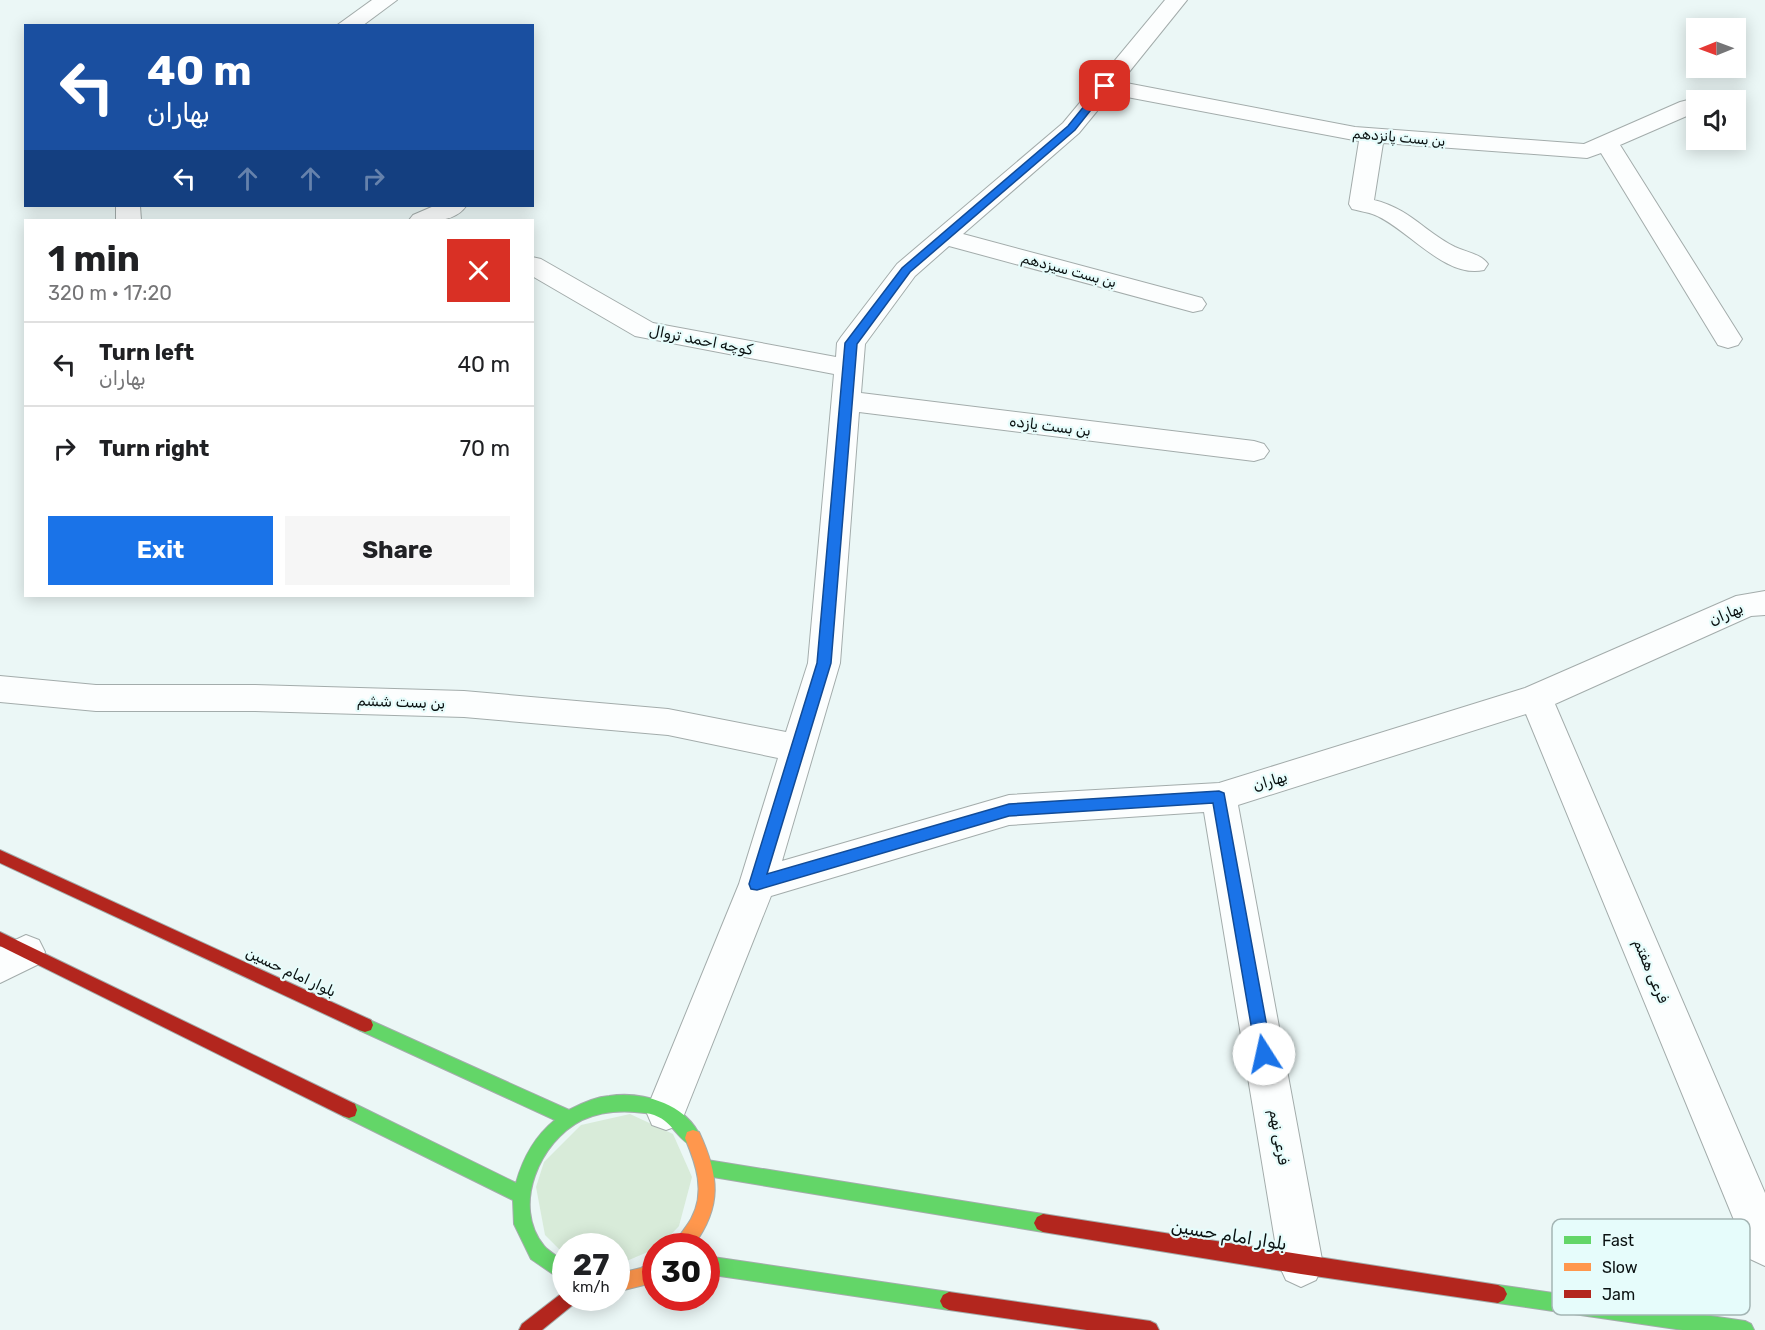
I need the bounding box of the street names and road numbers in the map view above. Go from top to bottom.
street label: بن بست پانزدهم [1352,125,1446,151]
street label: بن بست سیزدهم [1019,250,1118,291]
street label: کوچه احمد تروال [647,321,755,360]
street label: بن بست یازده [1008,412,1092,440]
street label: بهاران [1706,599,1746,629]
street label: بن بست ششم [357,691,445,714]
street label: بهاران [1251,767,1289,795]
street label: فرعی هفتم [1629,936,1673,1006]
street label: بلوار امام حسین [243,943,339,1002]
street label: فرعی نهم [1264,1108,1293,1166]
street label: بلوار امام حسین [1170,1215,1288,1255]

